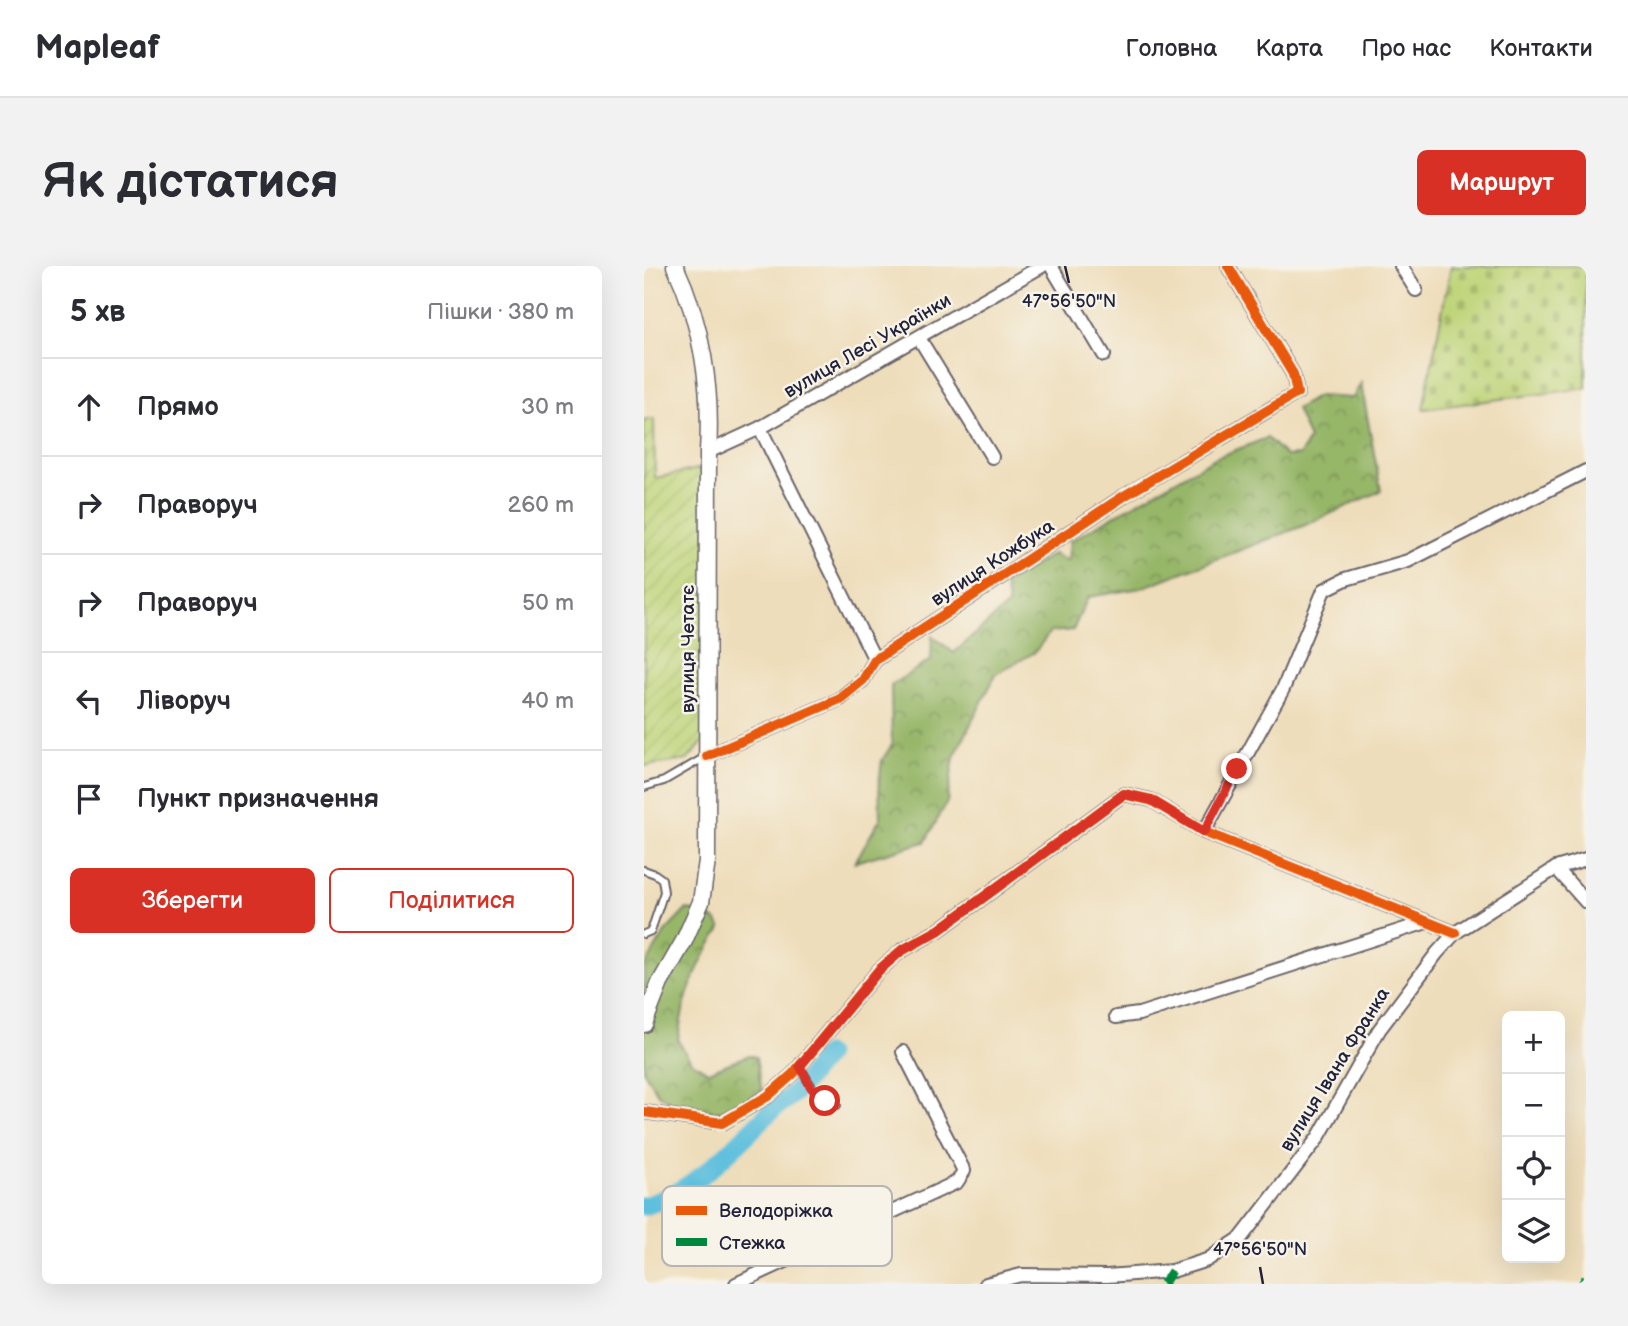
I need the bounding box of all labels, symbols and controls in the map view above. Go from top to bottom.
text: Mapleaf [35,28,160,68]
text: Головна [1126,34,1218,63]
text: Карта [1256,34,1323,63]
text: Про нас [1361,34,1451,63]
text: Контакти [1489,34,1593,63]
button: Маршрут [1417,150,1586,215]
text: Як дістатися [42,153,339,212]
street label: вулиця Лесі Українки [780,289,955,404]
text: 47°56'50"N [1022,291,1116,312]
text: 5 хв [70,294,125,330]
text: Пішки · 380 m [427,298,574,326]
icon: ahead [70,388,108,426]
text: Прямо [137,392,219,423]
text: 30 m [521,393,574,421]
icon: right [70,486,108,524]
text: Праворуч [137,490,258,521]
text: 260 m [508,491,574,519]
street label: вулиця Кожбука [927,515,1059,612]
icon: right [70,584,108,622]
street label: вулиця Четатє [677,585,700,713]
text: Праворуч [137,588,258,619]
text: 50 m [522,589,574,617]
icon: left [70,682,108,720]
text: Ліворуч [137,686,231,717]
text: 40 m [521,687,574,715]
route end [1221,753,1252,784]
icon: arrive [70,780,108,818]
text: Пункт призначення [137,784,379,815]
button: Зберегти [70,868,315,933]
button: Поділитися [329,868,574,933]
street label: вулиця Івана Франка [1275,984,1395,1156]
map controls [1502,1011,1565,1263]
button: + [1502,1011,1565,1074]
button: − [1502,1074,1565,1137]
route start [809,1085,840,1116]
button: locate [1502,1137,1565,1200]
legend [662,1186,892,1266]
text: Велодоріжка [719,1200,833,1223]
button: layers [1502,1200,1565,1263]
text: Стежка [719,1232,786,1255]
text: 47°56'50"N [1213,1239,1307,1260]

